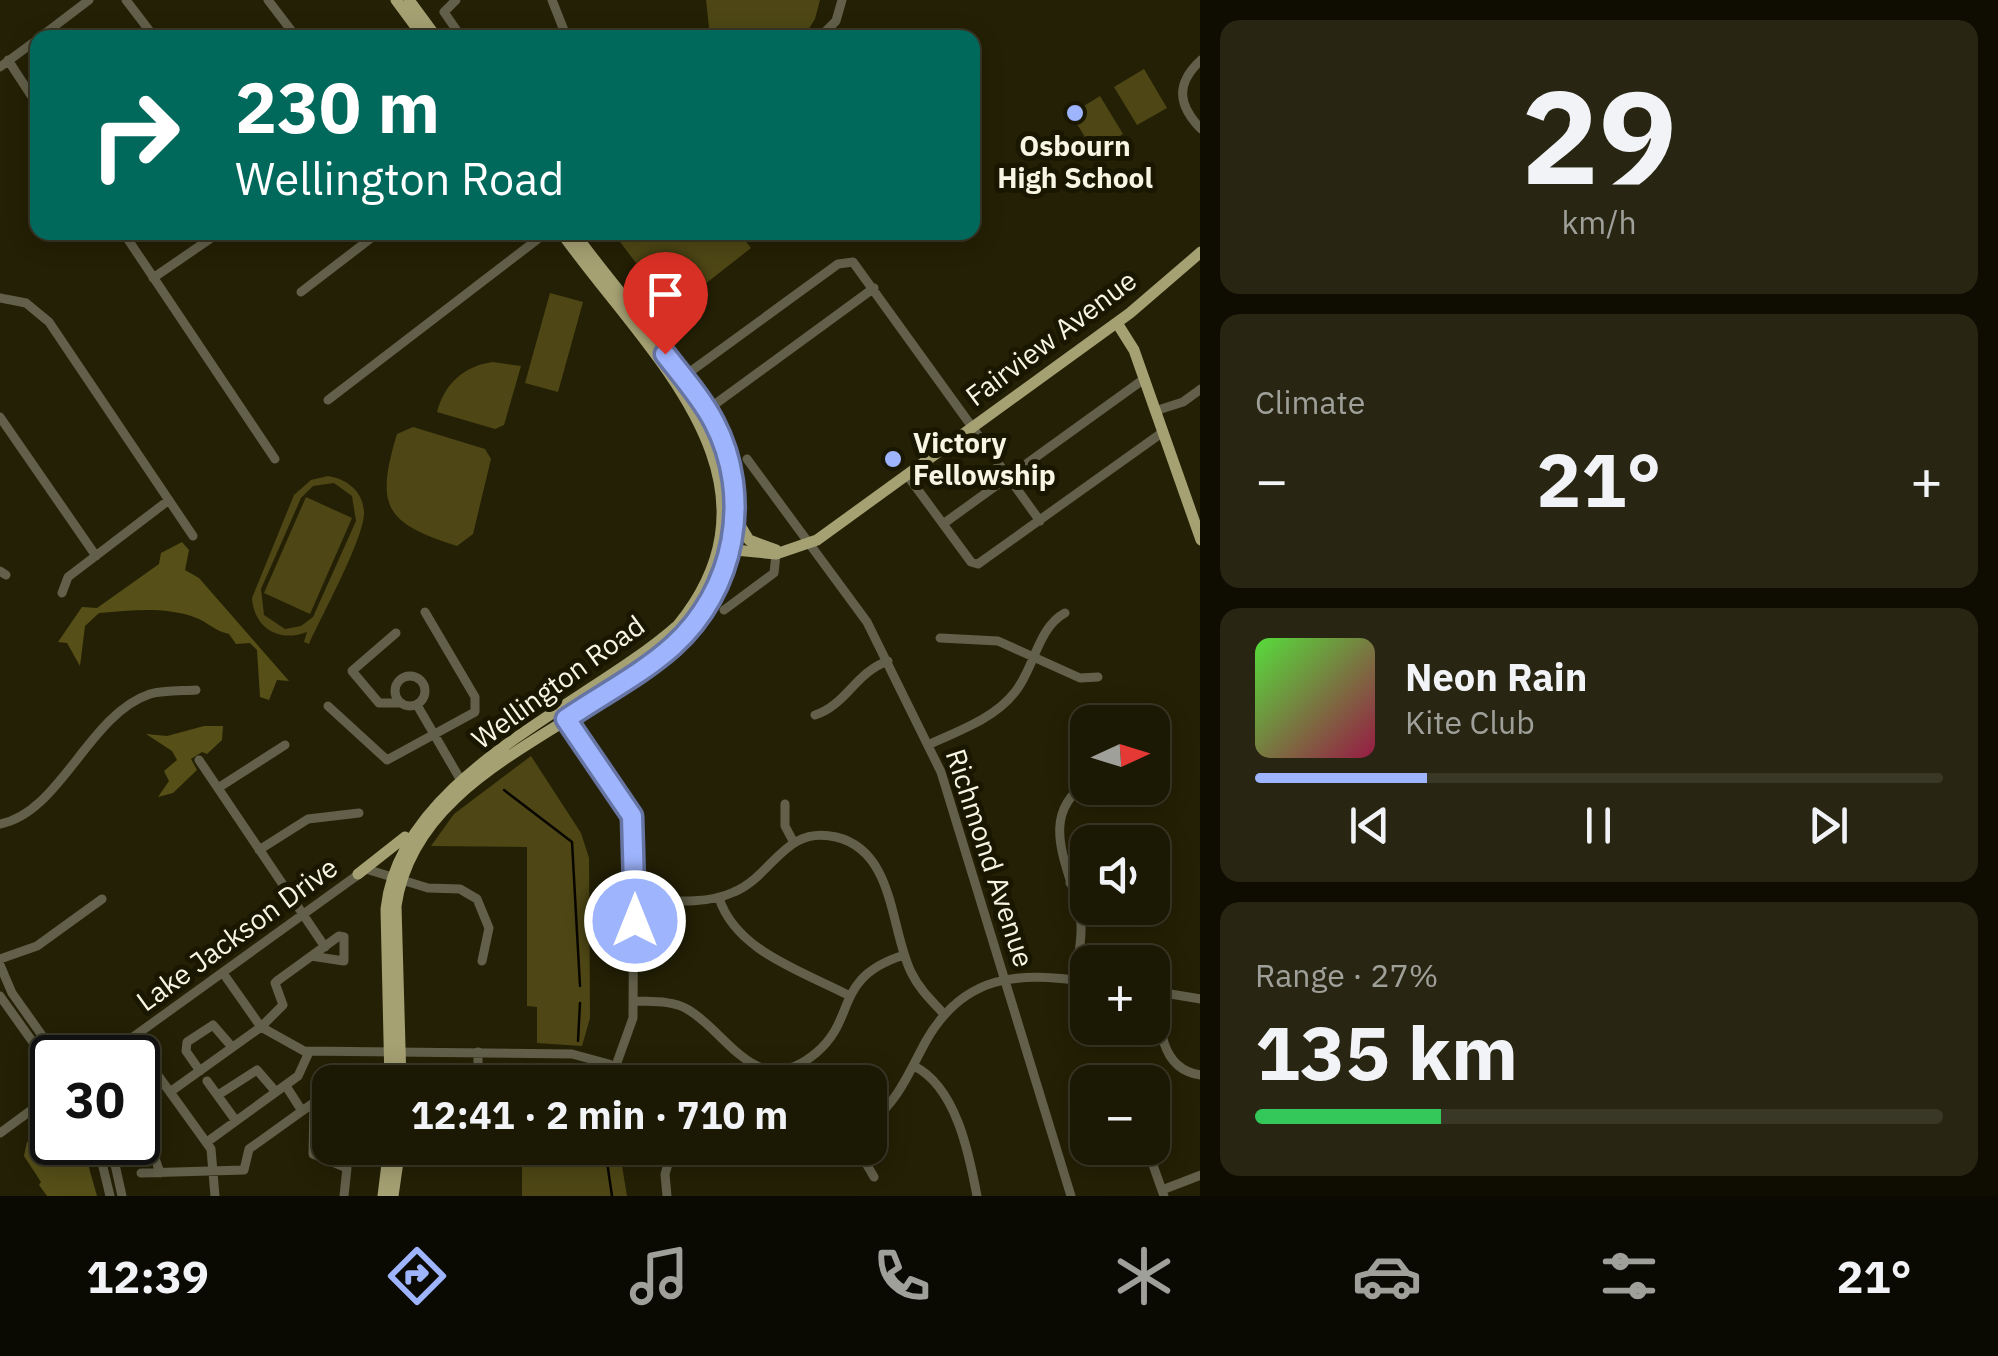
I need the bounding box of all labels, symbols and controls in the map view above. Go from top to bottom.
text: 29 [1521,51,1677,220]
text: 230 m [235,61,440,152]
icon: right [70,70,200,200]
marker: Osbourn High School [1064,102,1086,124]
place label: Osbourn High School [997,127,1153,196]
text: Wellington Road [235,149,564,207]
text: km/h [1561,201,1637,243]
pin [623,252,708,355]
street label: Fairview Avenue [958,261,1144,414]
icon: arrive [638,267,693,322]
text: Climate [1255,381,1365,423]
place label: Victory Fellowship [913,424,1056,493]
text: 21° [1536,430,1662,528]
text: − [1255,444,1288,515]
text: + [1910,444,1943,515]
marker: Victory Fellowship [882,448,904,470]
street label: Wellington Road [464,606,651,757]
text: Neon Rain [1405,652,1587,701]
text: Kite Club [1405,701,1535,743]
north arrow [1070,705,1170,805]
map controls [1070,705,1170,1165]
street label: Richmond Avenue [938,744,1043,972]
icon: previous [1342,798,1397,853]
icon: pause [1571,798,1626,853]
icon: next [1801,798,1856,853]
button: sound [1070,825,1170,925]
street label: Lake Jackson Drive [129,848,345,1019]
position arrow [583,869,687,973]
button: + [1070,945,1170,1045]
text: Range · 27% [1255,954,1438,996]
text: 135 km [1255,1003,1518,1101]
speed limit sign: 30 [30,1035,160,1165]
button: − [1070,1065,1170,1165]
text: 12:41 · 2 min · 710 m [411,1090,788,1139]
icon: directions [382,1241,452,1311]
icon: music [624,1241,694,1311]
icon: phone [867,1241,937,1311]
icon: climate [1109,1241,1179,1311]
icon: car [1352,1241,1422,1311]
icon: filters [1594,1241,1664,1311]
text: 12:39 [86,1247,209,1305]
text: 21° [1836,1247,1912,1305]

